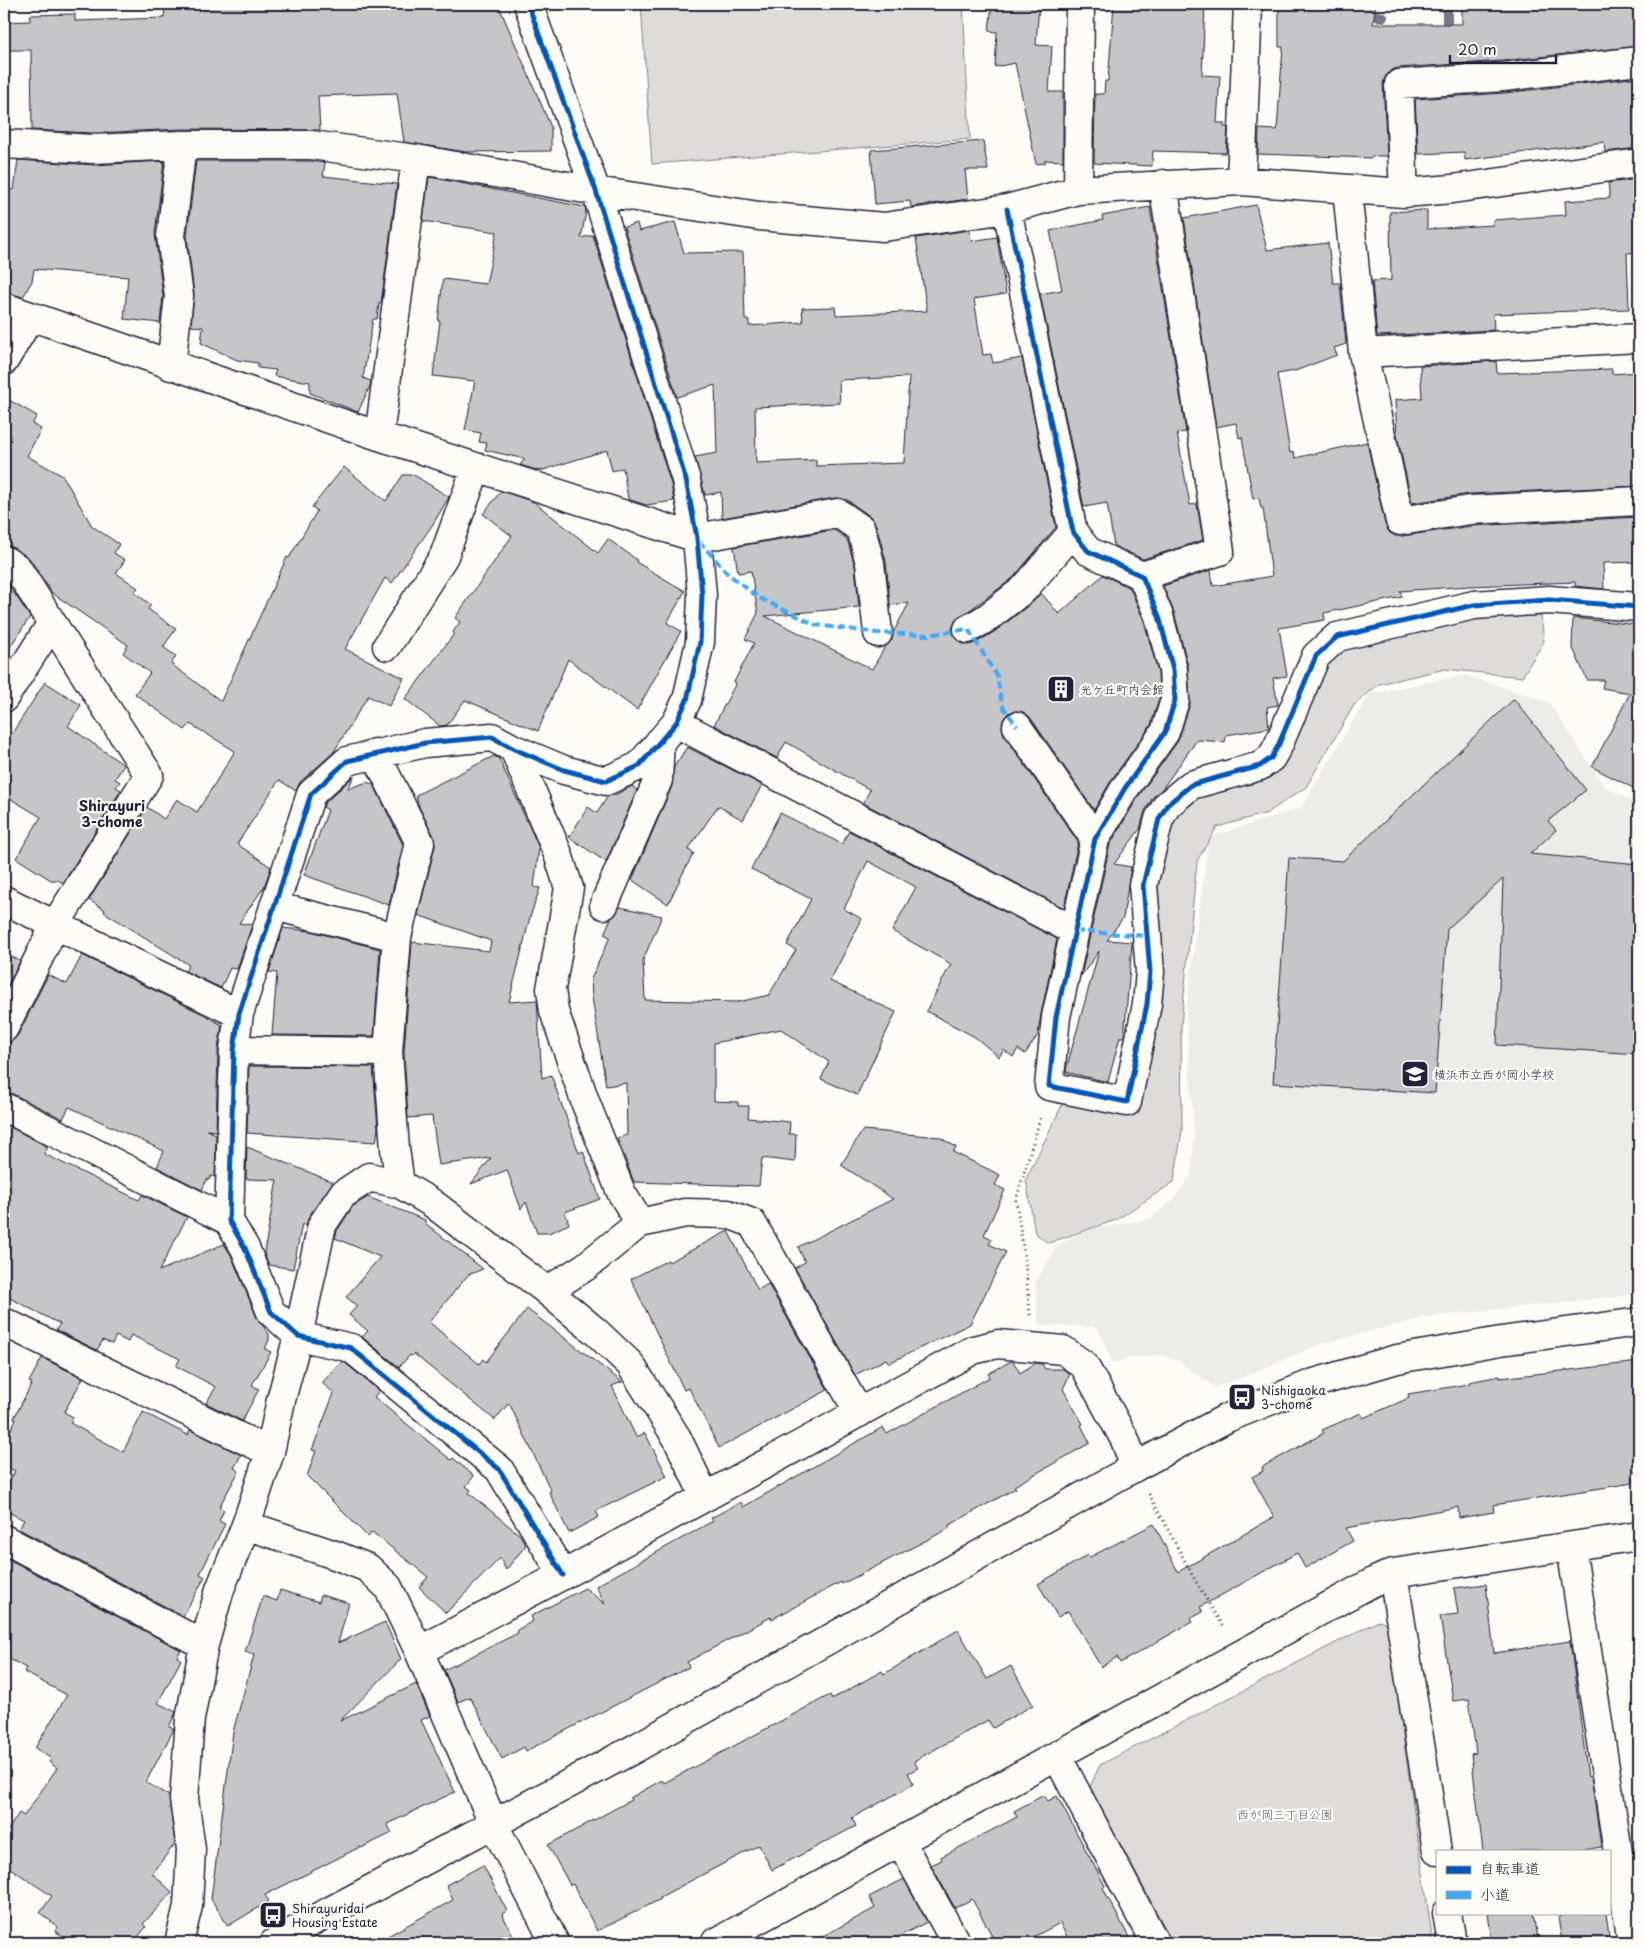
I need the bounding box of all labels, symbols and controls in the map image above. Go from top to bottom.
scale bar [1450,32,1557,64]
text: 20 m [1458,37,1497,60]
building icon: 光ケ丘町内会館 [1046,674,1076,704]
place label: 光ケ丘町内会館 [1080,680,1164,698]
district label: Shirayuri 3-chome [79,795,145,832]
school or university icon: 横浜市立西が岡小学校 [1400,1059,1430,1089]
place label: 横浜市立西が岡小学校 [1434,1065,1554,1083]
place label: Nishigaoka 3-chome [1261,1381,1327,1413]
bus stop icon: Nishigaoka 3-chome [1227,1382,1257,1412]
park label: 西が岡三丁目公園 [1237,1805,1333,1823]
legend [1436,1850,1610,1914]
text: 自転車道 [1480,1856,1540,1879]
text: 小道 [1480,1882,1510,1905]
place label: Shirayuridai Housing Estate [292,1899,378,1931]
bus stop icon: Shirayuridai Housing Estate [258,1900,288,1930]

